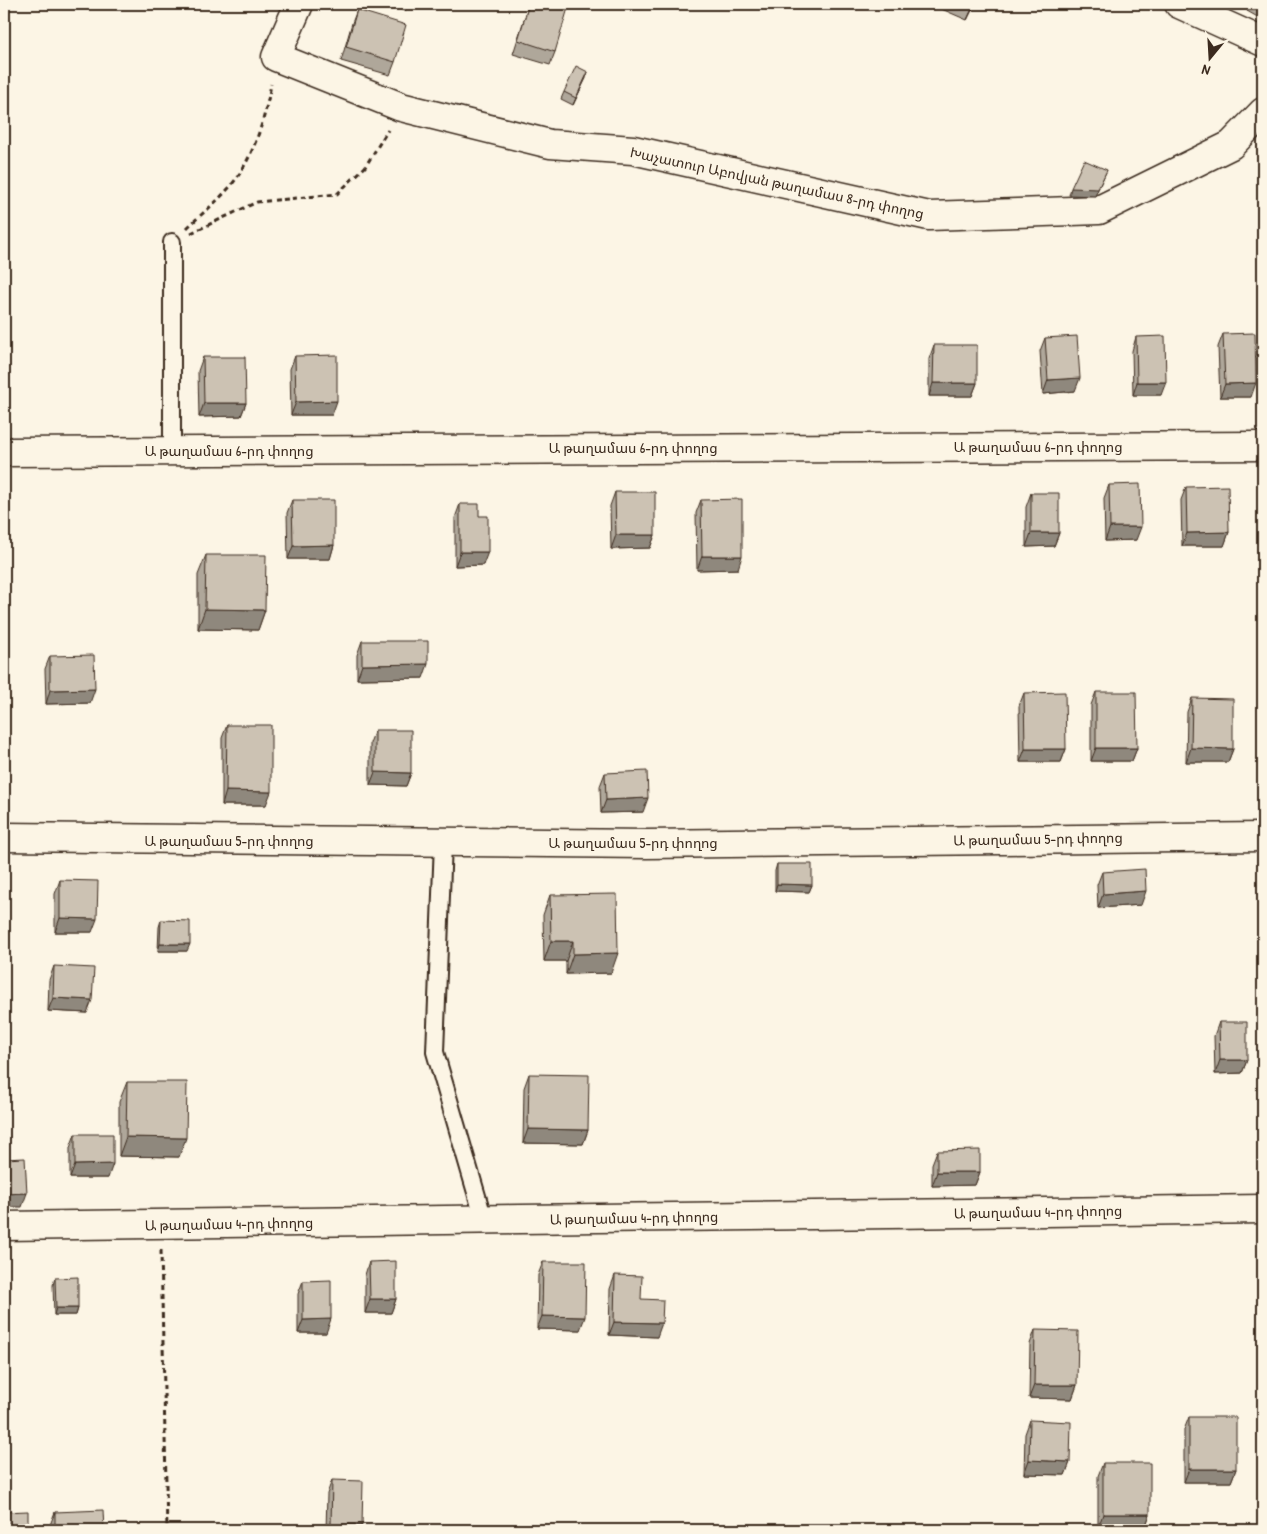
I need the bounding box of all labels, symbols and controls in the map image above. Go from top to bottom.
north arrow [1184,32,1234,82]
text: N [1199,60,1212,81]
street label: Խաչատուր Աբովյան թաղամաս 8-րդ փողոց [628,142,926,223]
street label: Ա թաղամաս 6-րդ փողոց [953,437,1123,456]
street label: Ա թաղամաս 6-րդ փողոց [548,438,718,457]
street label: Ա թաղամաս 6-րդ փողոց [144,441,314,460]
street label: Ա թաղամաս 5-րդ փողոց [953,828,1123,849]
street label: Ա թաղամաս 5-րդ փողոց [144,831,314,850]
street label: Ա թաղամաս 5-րդ փողոց [548,833,718,852]
street label: Ա թաղամաս 4-րդ փողոց [953,1201,1123,1222]
street label: Ա թաղամաս 4-րդ փողոց [549,1207,719,1228]
street label: Ա թաղամաս 4-րդ փողոց [144,1213,314,1234]

